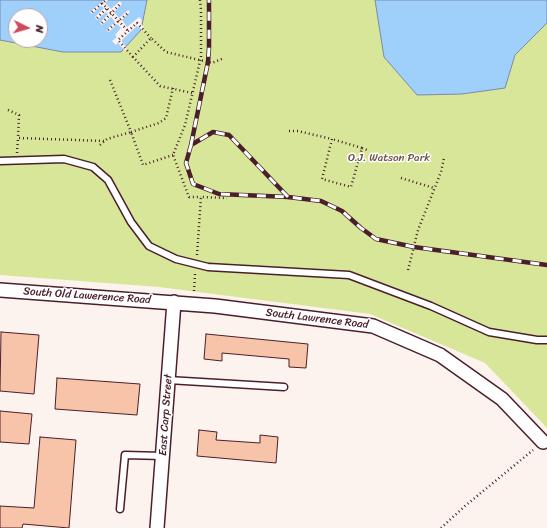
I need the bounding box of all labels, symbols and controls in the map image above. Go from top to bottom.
north arrow [8,8,48,48]
text: N [30,24,49,34]
park label: O.J. Watson Park [348,151,430,165]
street label: South Old Lawerence Road [23,285,151,307]
street label: South Lawrence Road [265,306,369,332]
street label: East Carp Street [157,374,175,456]

